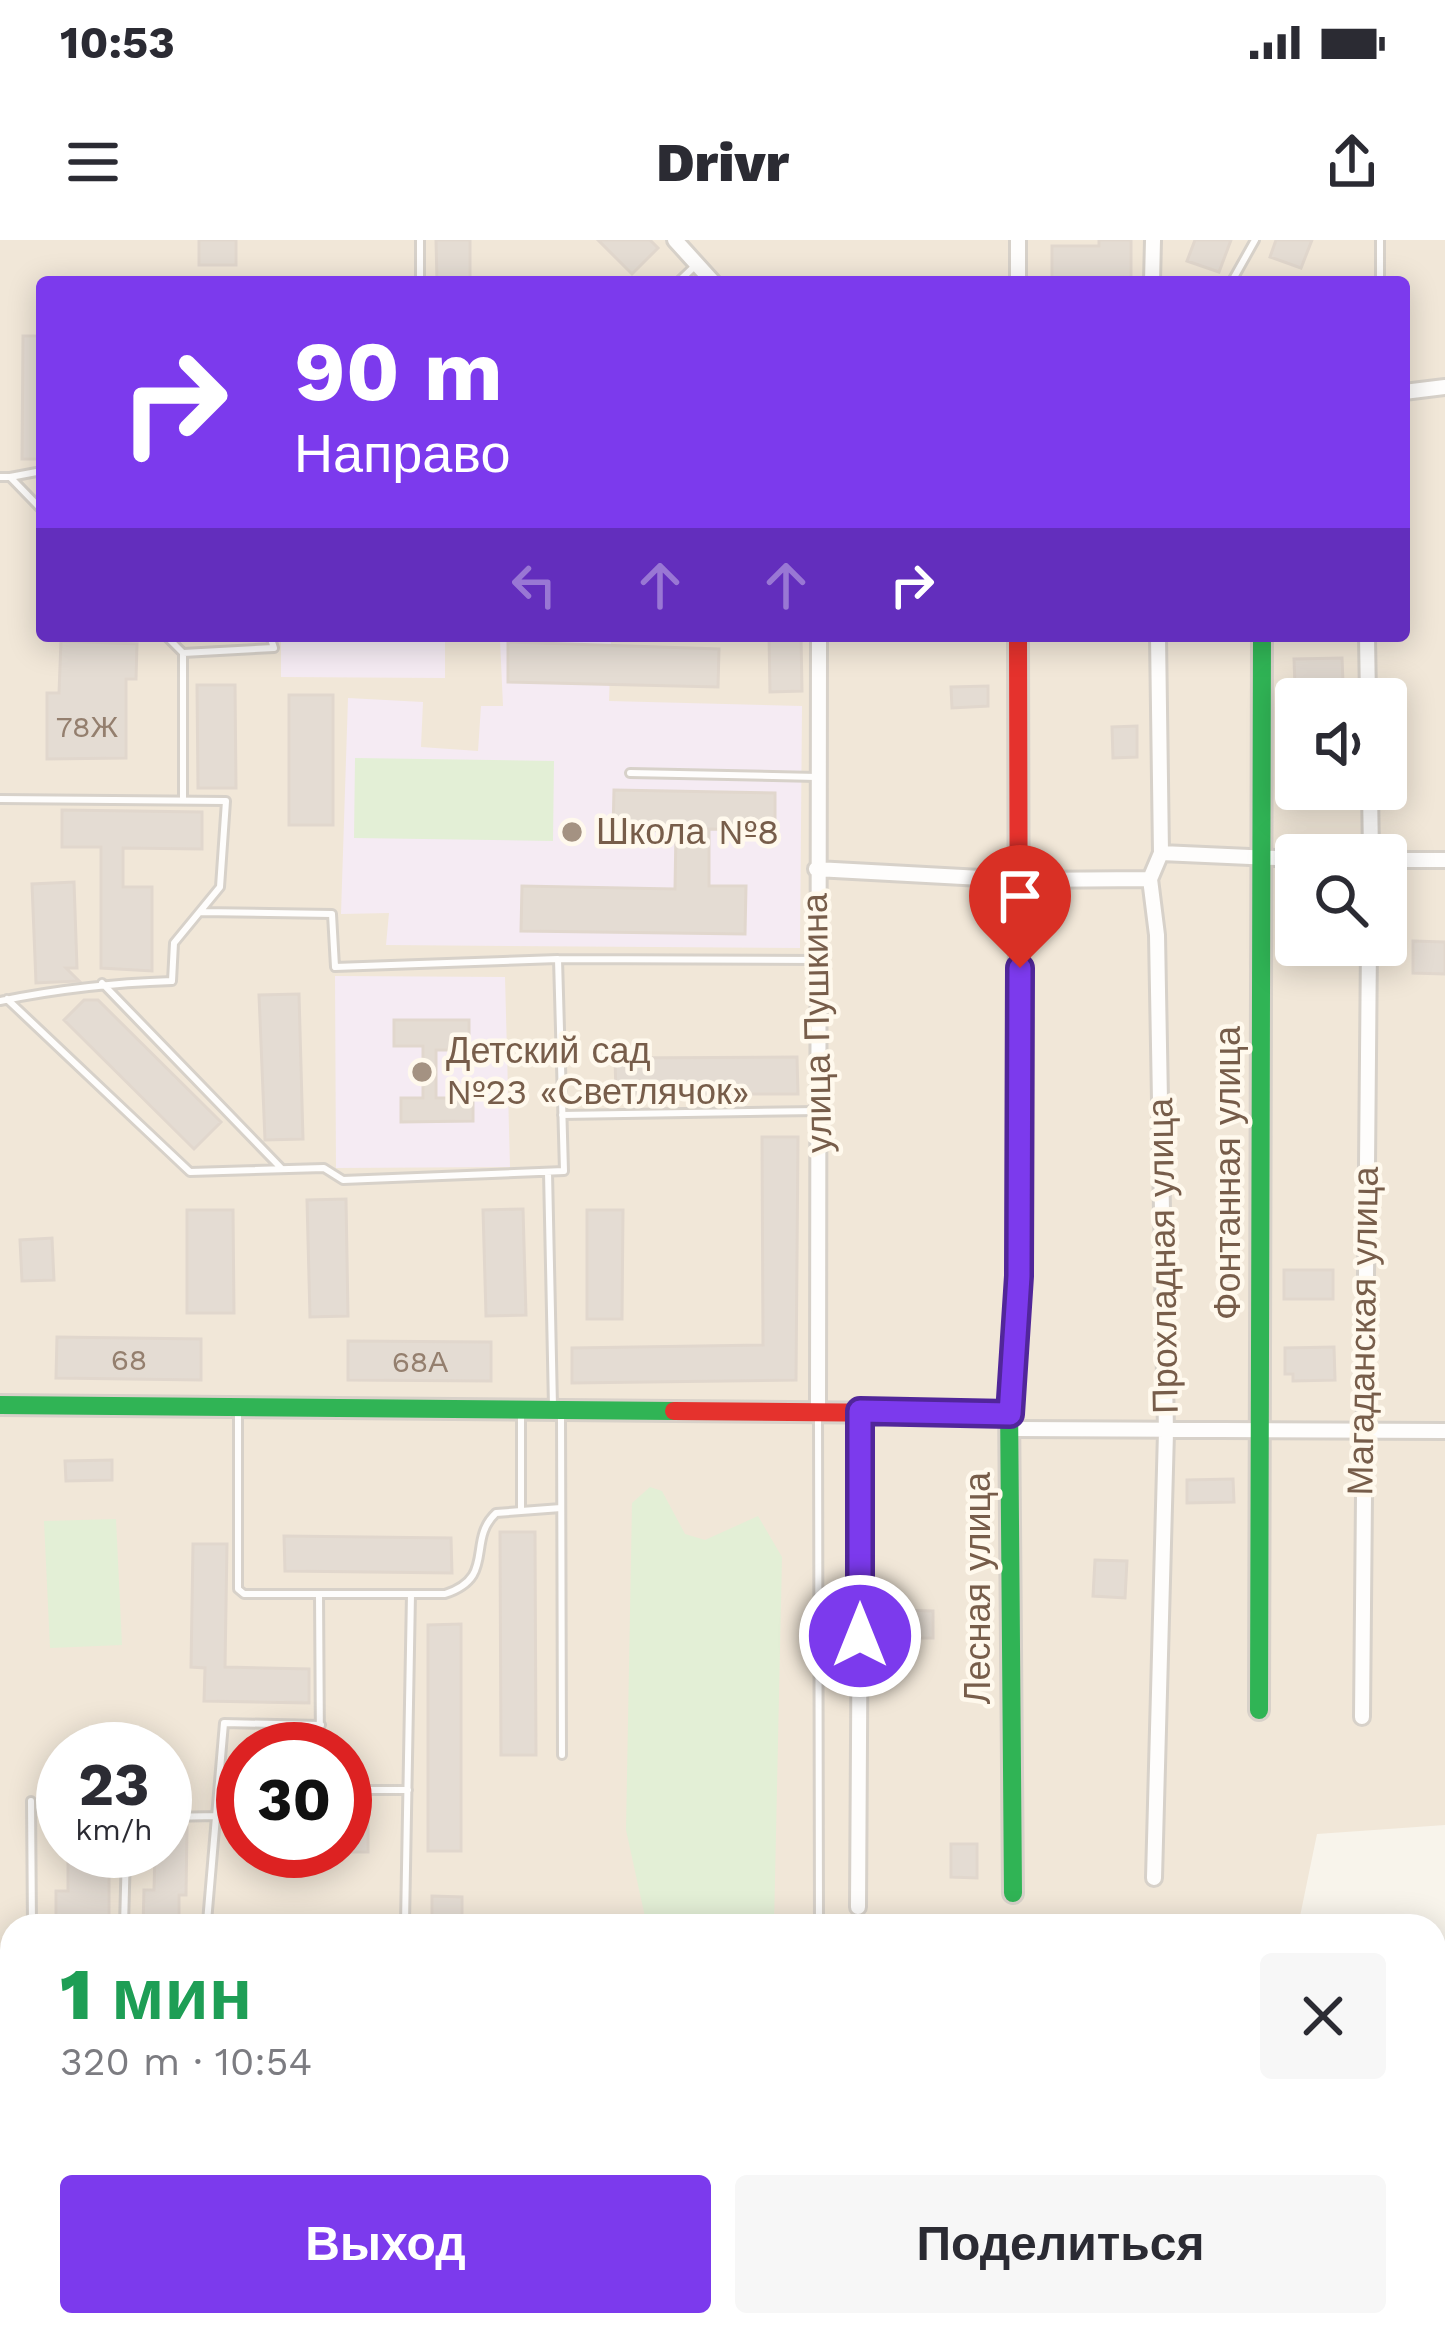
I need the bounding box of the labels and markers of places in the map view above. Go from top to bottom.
place label: Школа №8 [596,811,779,853]
marker: Школа №8 [559,819,585,845]
pin [969,845,1071,968]
place label: Детский сад №23 «Светлячок» [446,1030,749,1113]
marker: Детский сад №23 «Светлячок» [409,1059,435,1085]

